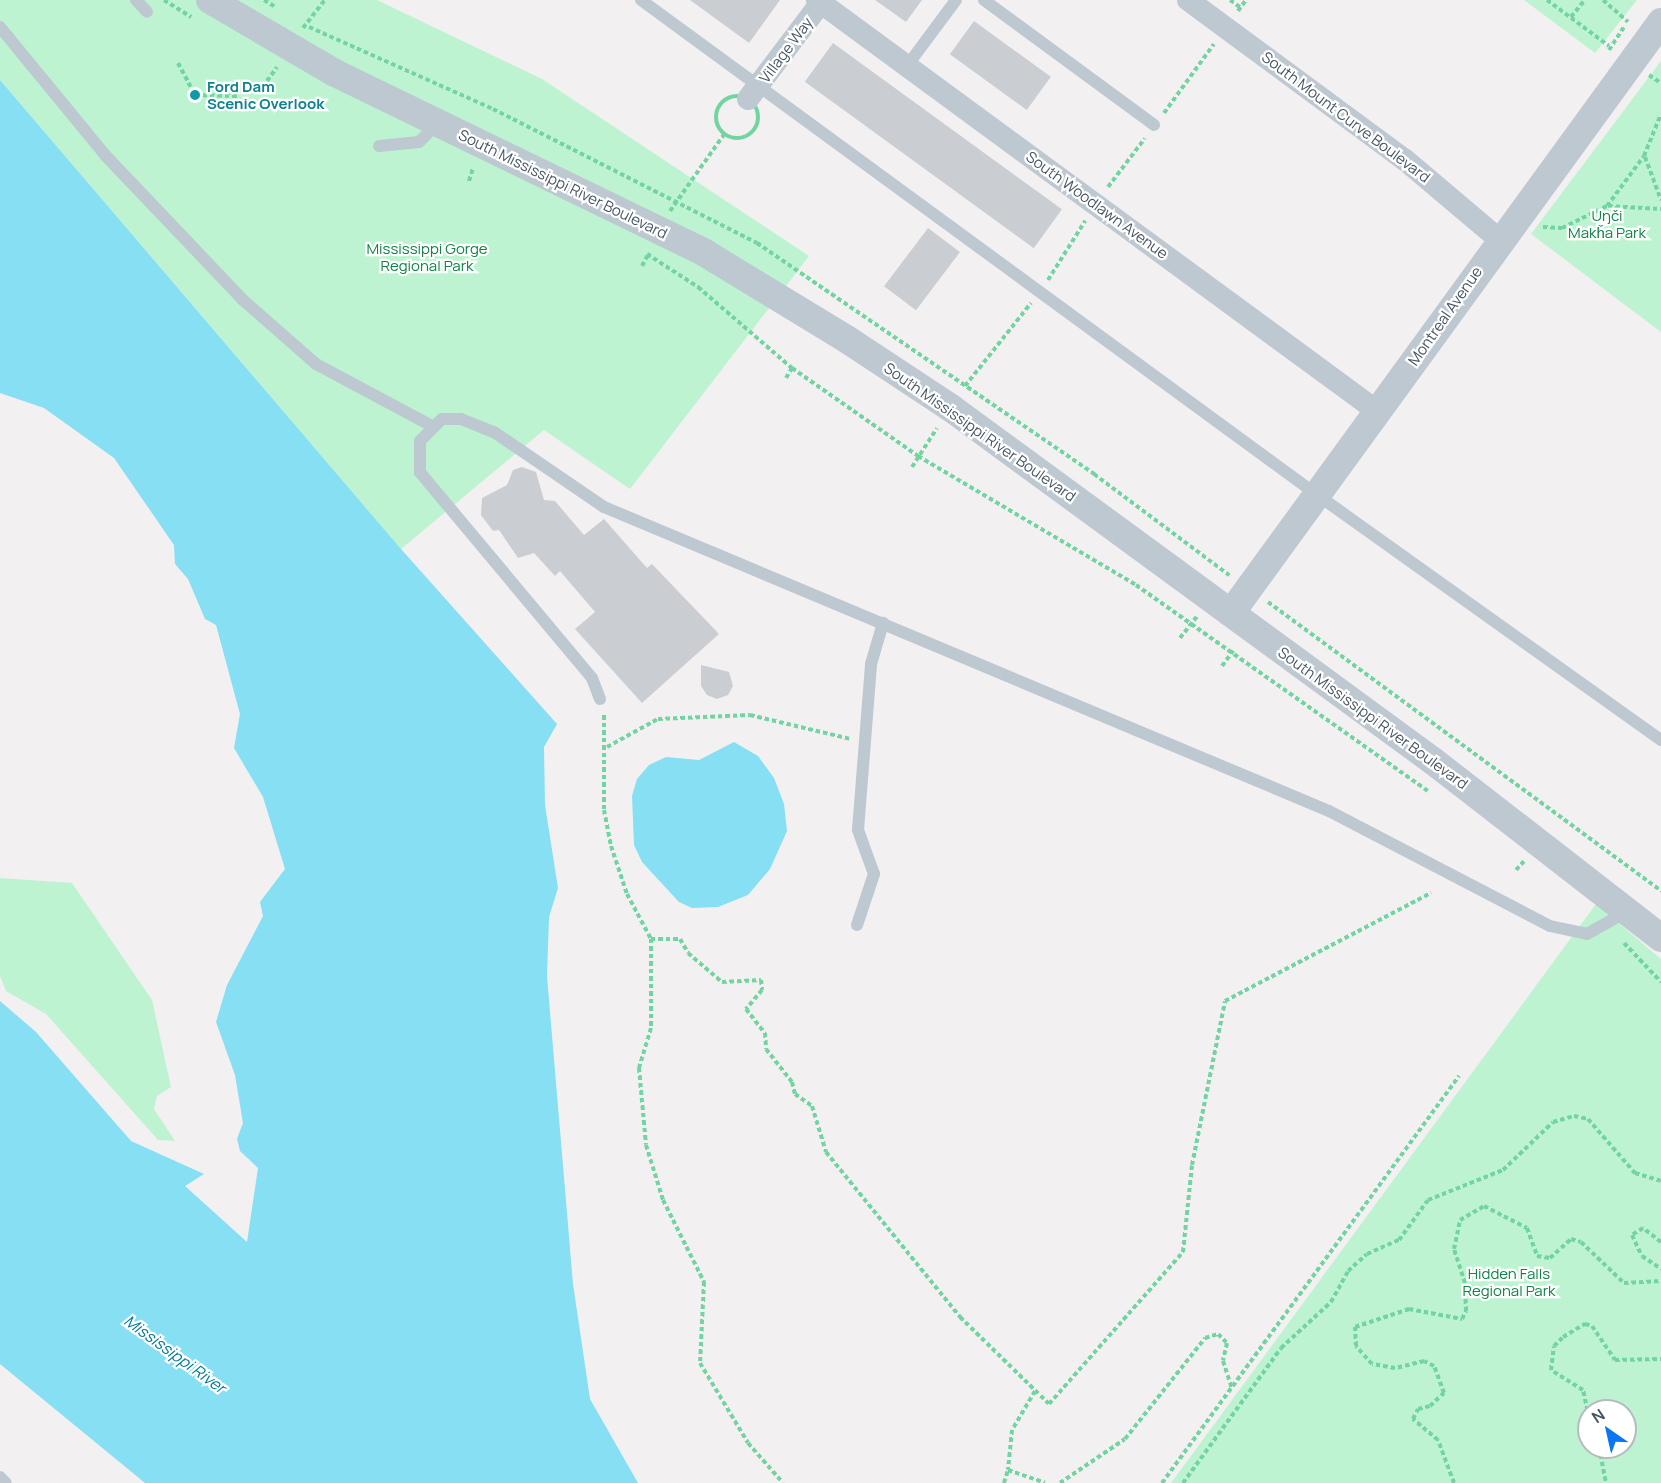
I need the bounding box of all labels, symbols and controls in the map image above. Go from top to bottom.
street label: Village Way [756,14,816,86]
street label: South Mount Curve Boulevard [1258,48,1434,186]
place label: Ford Dam Scenic Overlook [207,77,324,112]
marker: Ford Dam Scenic Overlook [188,88,202,102]
street label: South Mississippi River Boulevard [456,126,670,242]
street label: South Woodlawn Avenue [1023,147,1171,263]
park label: Uŋči Makȟa Park [1568,206,1646,241]
park label: Mississippi Gorge Regional Park [366,239,488,274]
street label: Montreal Avenue [1404,263,1486,369]
street label: South Mississippi River Boulevard [881,359,1079,505]
street label: South Mississippi River Boulevard [1275,643,1471,793]
park label: Hidden Falls Regional Park [1462,1264,1556,1299]
water label: Mississippi River [120,1311,230,1397]
north arrow [1577,1399,1637,1459]
text: N [1587,1403,1609,1428]

